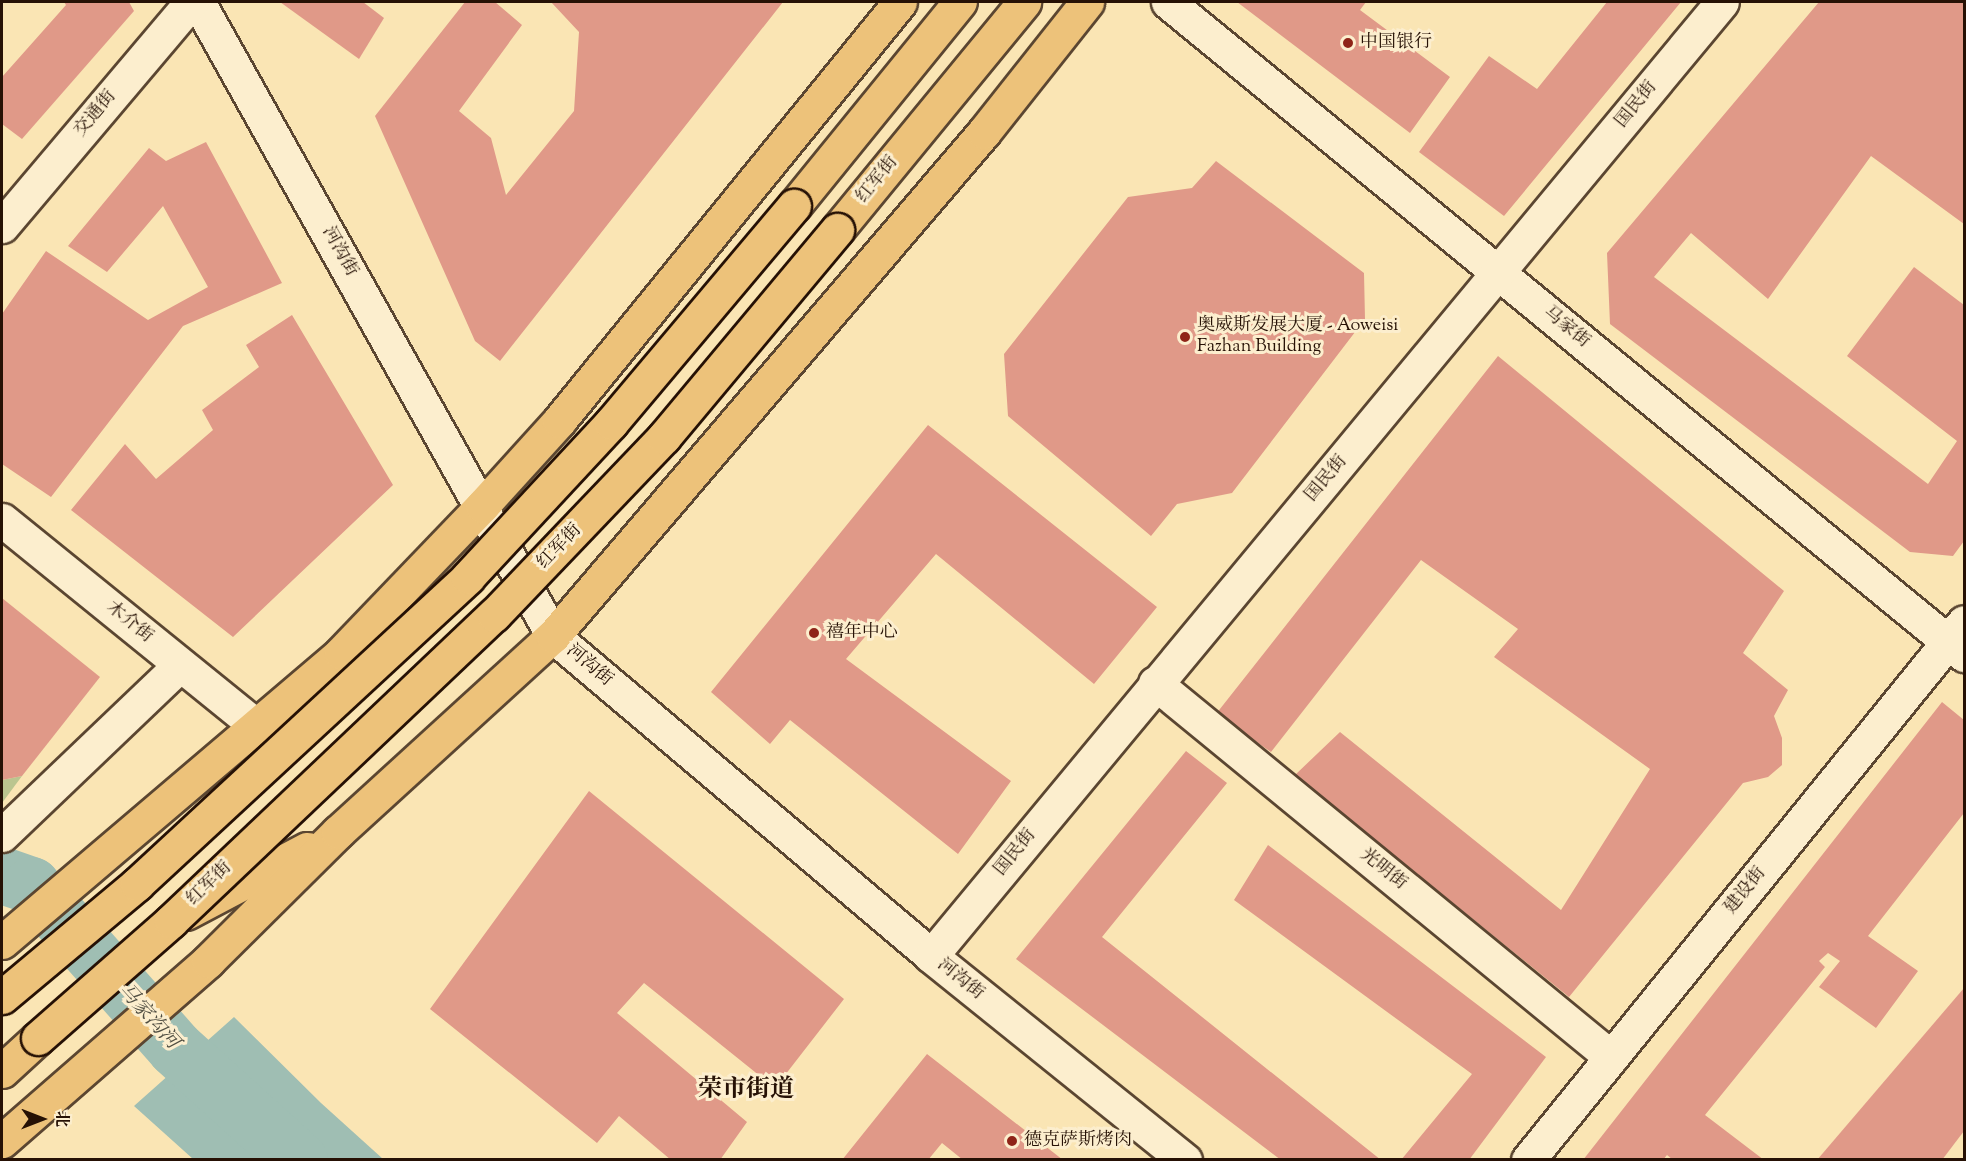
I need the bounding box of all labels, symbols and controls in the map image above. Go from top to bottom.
place label: 中国银行 [1360,32,1432,54]
marker: 中国银行 [1341,36,1355,50]
street label: 国民街 [1612,77,1662,133]
street label: 交通街 [70,86,122,142]
street label: 红军街 [853,152,903,208]
street label: 河沟街 [316,223,362,281]
street label: 马家街 [1538,303,1594,353]
place label: 奥威斯发展大厦 - Aoweisi Fazhan Building [1197,316,1398,358]
marker: 奥威斯发展大厦 - Aoweisi Fazhan Building [1178,330,1192,344]
street label: 国民街 [1301,451,1353,507]
street label: 红军街 [533,520,587,574]
street label: 木介街 [101,598,157,648]
place label: 禧年中心 [826,622,898,644]
marker: 禧年中心 [807,626,821,640]
street label: 河沟街 [561,640,617,692]
street label: 国民街 [991,825,1041,881]
street label: 光明街 [1355,845,1411,895]
street label: 红军街 [183,857,237,911]
street label: 建设街 [1721,863,1771,919]
street label: 河沟街 [932,955,988,1005]
water label: 马家沟河 [112,979,184,1055]
district label: 荣市街道 [698,1077,794,1105]
north arrow [12,1089,72,1149]
text: 北 [49,1111,72,1127]
place label: 德克萨斯烤肉 [1024,1130,1132,1152]
marker: 德克萨斯烤肉 [1005,1134,1019,1148]

